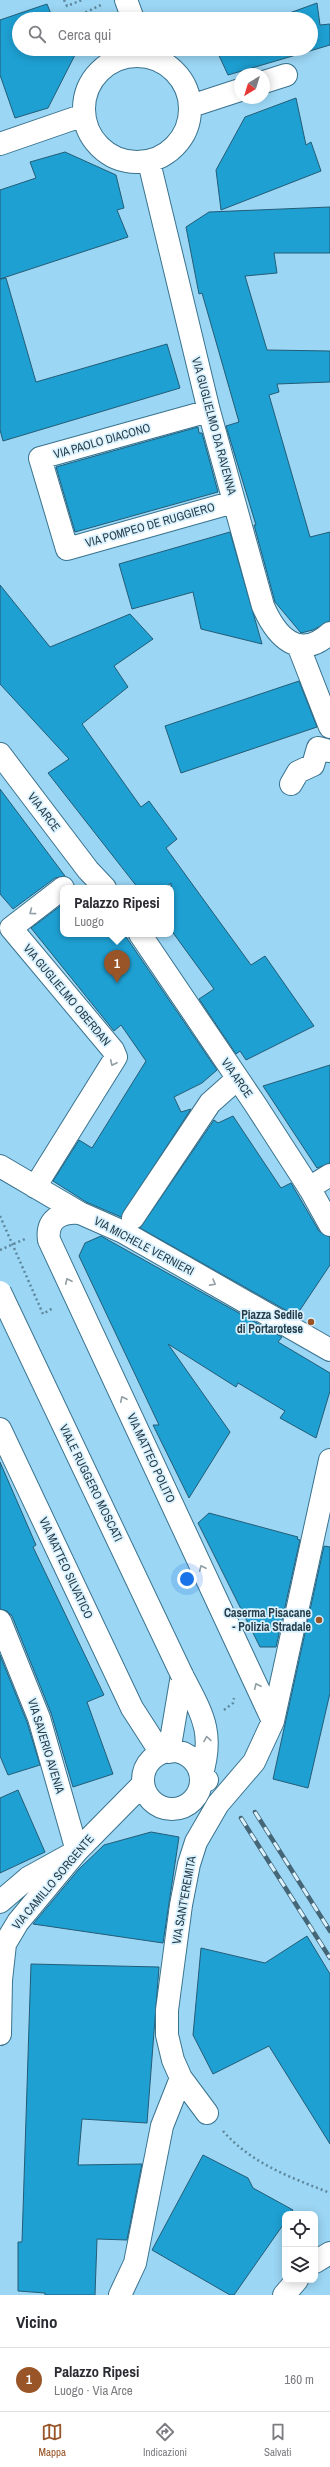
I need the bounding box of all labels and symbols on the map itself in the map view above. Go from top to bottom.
north arrow [234,68,270,104]
street label: VIA GUGLIELMO DA RAVENNA [188,355,240,497]
street label: VIA PAOLO DIACONO [52,419,153,462]
street label: VIA POMPEO DE RUGGIERO [83,499,217,551]
street label: VIA ARCE [24,789,64,835]
one-way arrow [29,907,36,914]
street label: VIA GUGLIELMO OBERDAN [20,941,114,1049]
pin: 1 [104,950,130,983]
street label: VIA ARCE [218,1055,256,1101]
one-way arrow [110,1058,118,1066]
street label: VIA MICHELE VERNIERI [91,1213,197,1279]
one-way arrow [65,1278,73,1286]
one-way arrow [209,1279,216,1286]
place label: Piazza Sedile di Portarotese [237,1307,304,1337]
marker: Piazza Sedile di Portarotese [306,1317,316,1327]
one-way arrow [120,1396,128,1404]
street label: VIA MATTEO POLITO [123,1411,179,1506]
street label: VIALE RUGGERO MOSCATI [56,1422,126,1544]
street label: VIA MATTEO SILVATICO [35,1515,97,1622]
one-way arrow [199,1565,207,1572]
your location [177,1569,197,1589]
place label: Caserma Pisacane - Polizia Stradale [224,1605,312,1635]
marker: Caserma Pisacane - Polizia Stradale [314,1615,324,1625]
one-way arrow [254,1682,262,1690]
street label: VIA SAVERIO AVENIA [24,1696,68,1796]
one-way arrow [203,1736,212,1742]
street label: VIA CAMILLO SORGENTE [9,1831,97,1933]
street label: VIA SANT'EREMITA [168,1854,200,1945]

